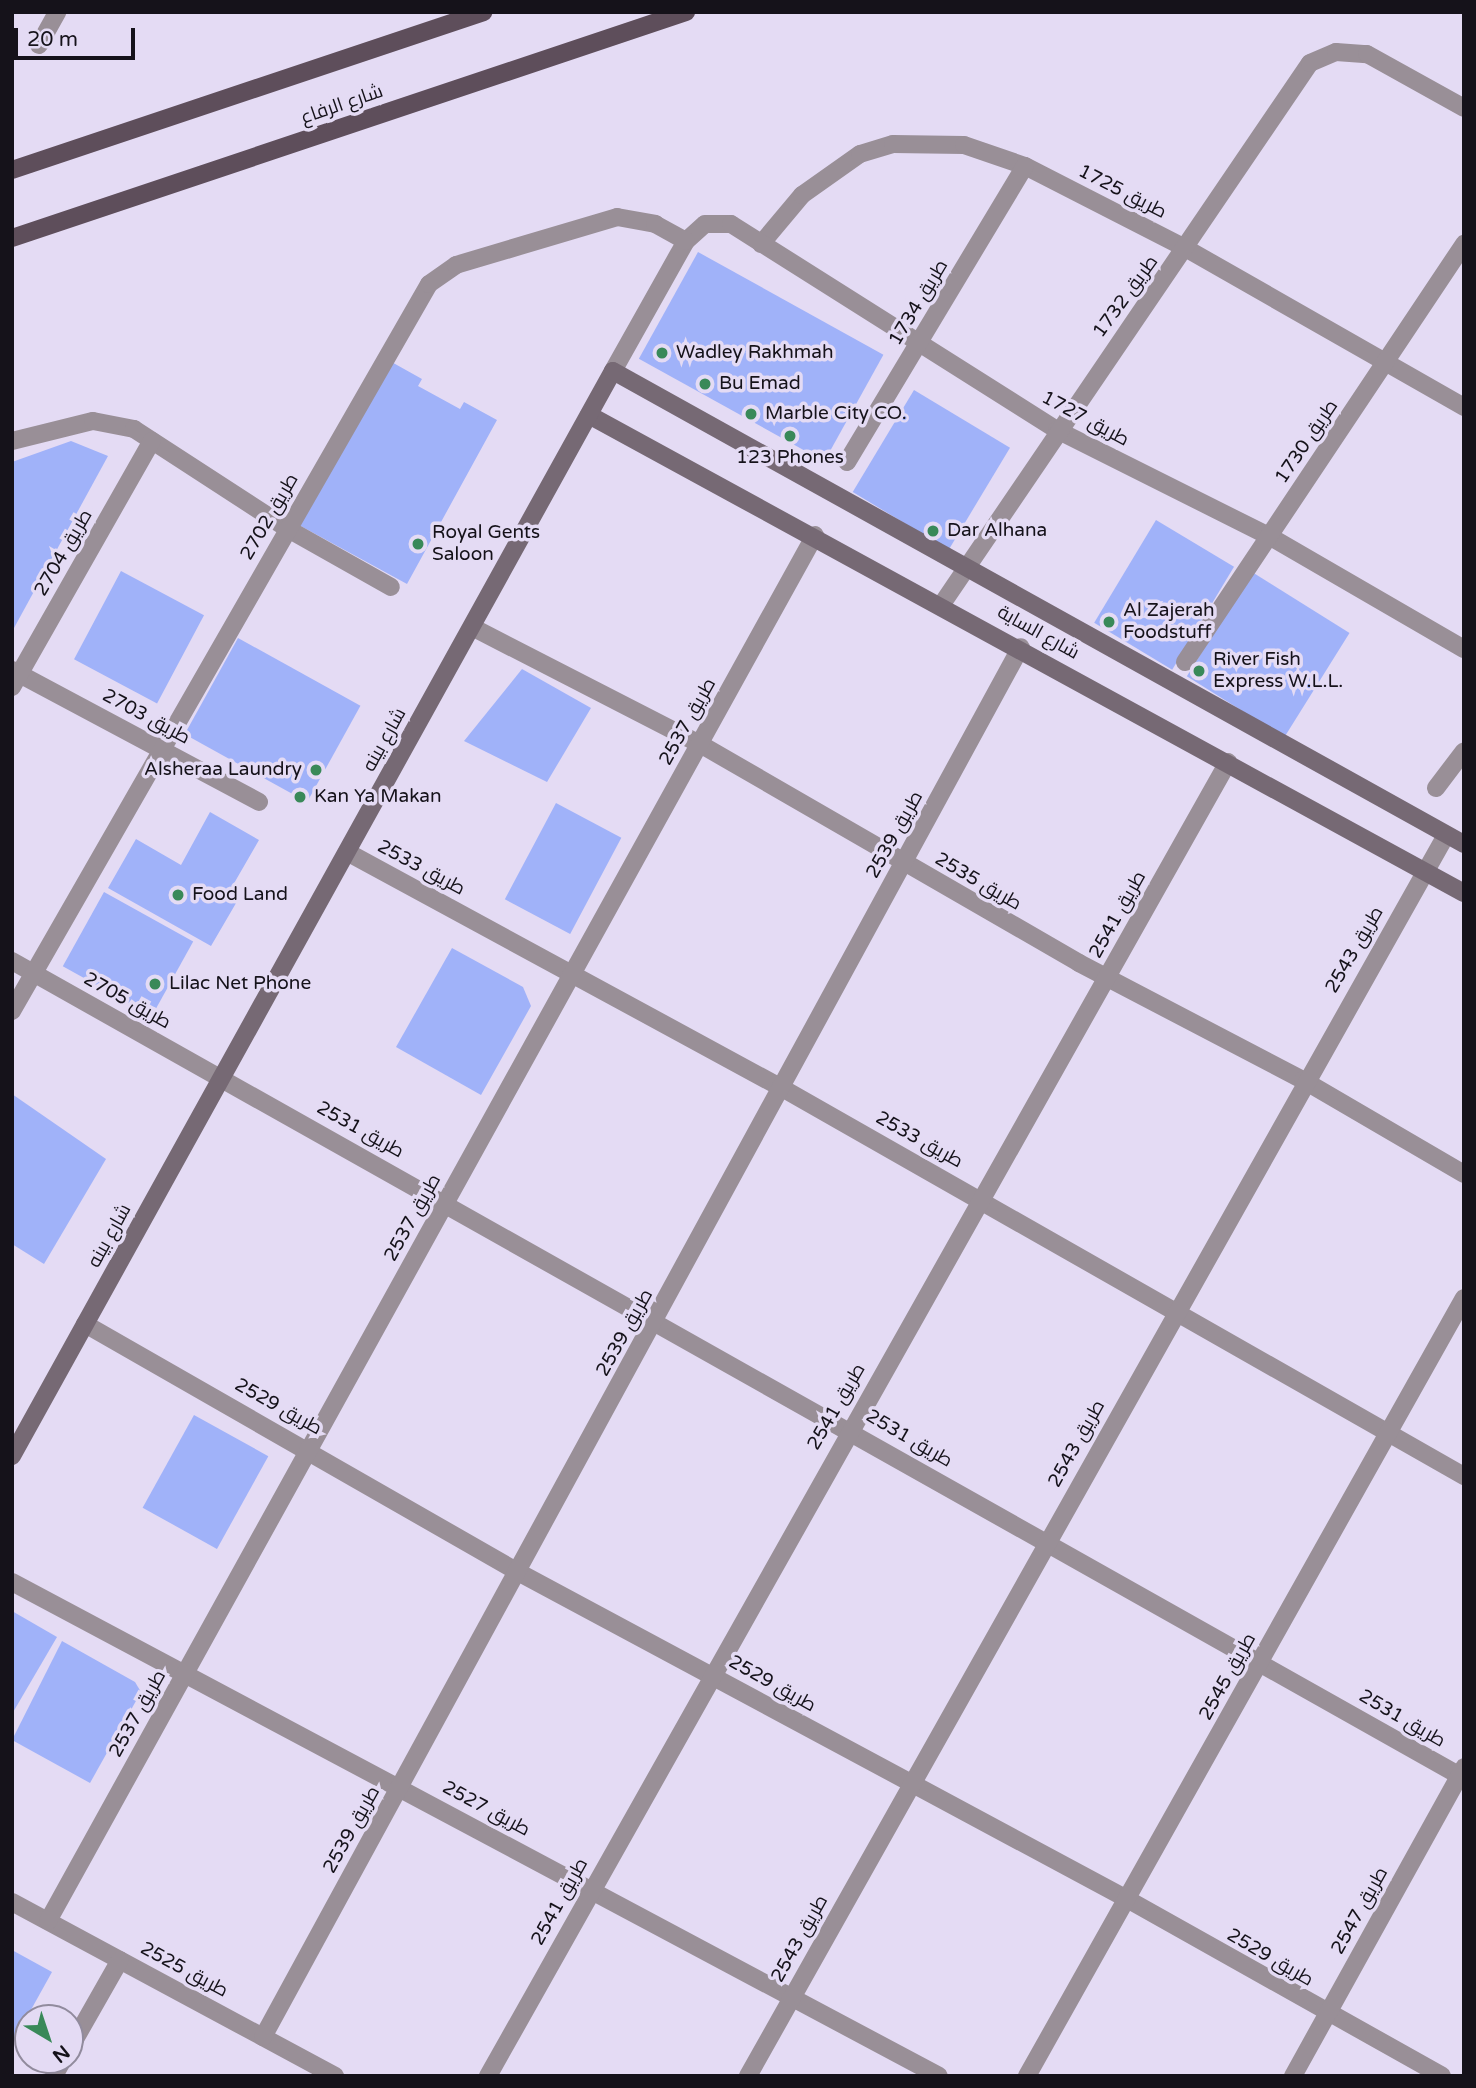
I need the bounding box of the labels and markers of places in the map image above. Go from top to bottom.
place label: Wadley Rakhmah [676,342,833,364]
marker: Wadley Rakhmah [654,345,670,361]
place label: Bu Emad [719,373,801,395]
marker: Bu Emad [697,376,713,392]
place label: Marble City CO. [765,403,907,425]
marker: Marble City CO. [743,406,759,422]
marker: 123 Phones [782,428,798,444]
place label: 123 Phones [736,447,844,469]
place label: Dar Alhana [947,520,1047,542]
place label: Royal Gents Saloon [432,522,540,566]
marker: Dar Alhana [925,523,941,539]
marker: Royal Gents Saloon [410,536,426,552]
place label: Al Zajerah Foodstuff [1123,600,1215,644]
marker: Al Zajerah Foodstuff [1101,614,1117,630]
place label: River Fish Express W.L.L. [1213,649,1343,693]
marker: River Fish Express W.L.L. [1191,663,1207,679]
place label: Alsheraa Laundry [144,759,302,781]
marker: Alsheraa Laundry [308,762,324,778]
place label: Kan Ya Makan [314,786,442,808]
marker: Kan Ya Makan [292,789,308,805]
place label: Food Land [192,884,288,906]
marker: Food Land [170,887,186,903]
place label: Lilac Net Phone [169,973,311,995]
marker: Lilac Net Phone [147,976,163,992]

